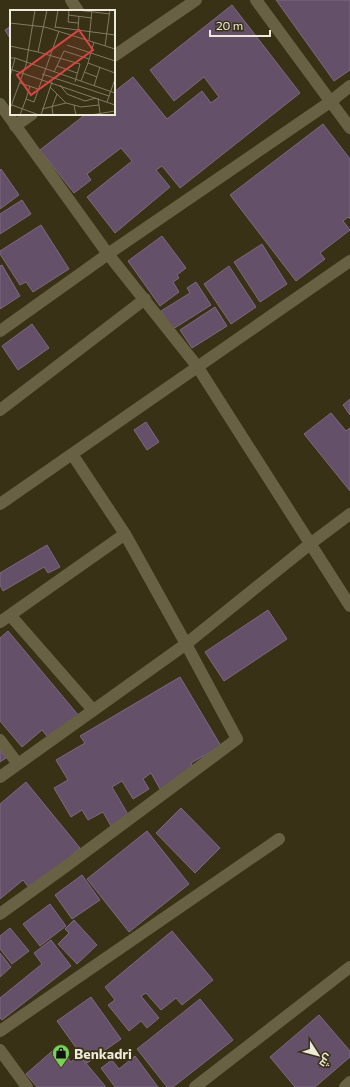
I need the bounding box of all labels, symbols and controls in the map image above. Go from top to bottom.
inset map [10,10,115,115]
scale bar [210,12,270,38]
text: 20 m [216,18,243,32]
north arrow [298,1035,338,1075]
shop icon: Benkadri [51,1043,71,1068]
place label: Benkadri [74,1045,132,1062]
text: ش [316,1051,336,1071]

